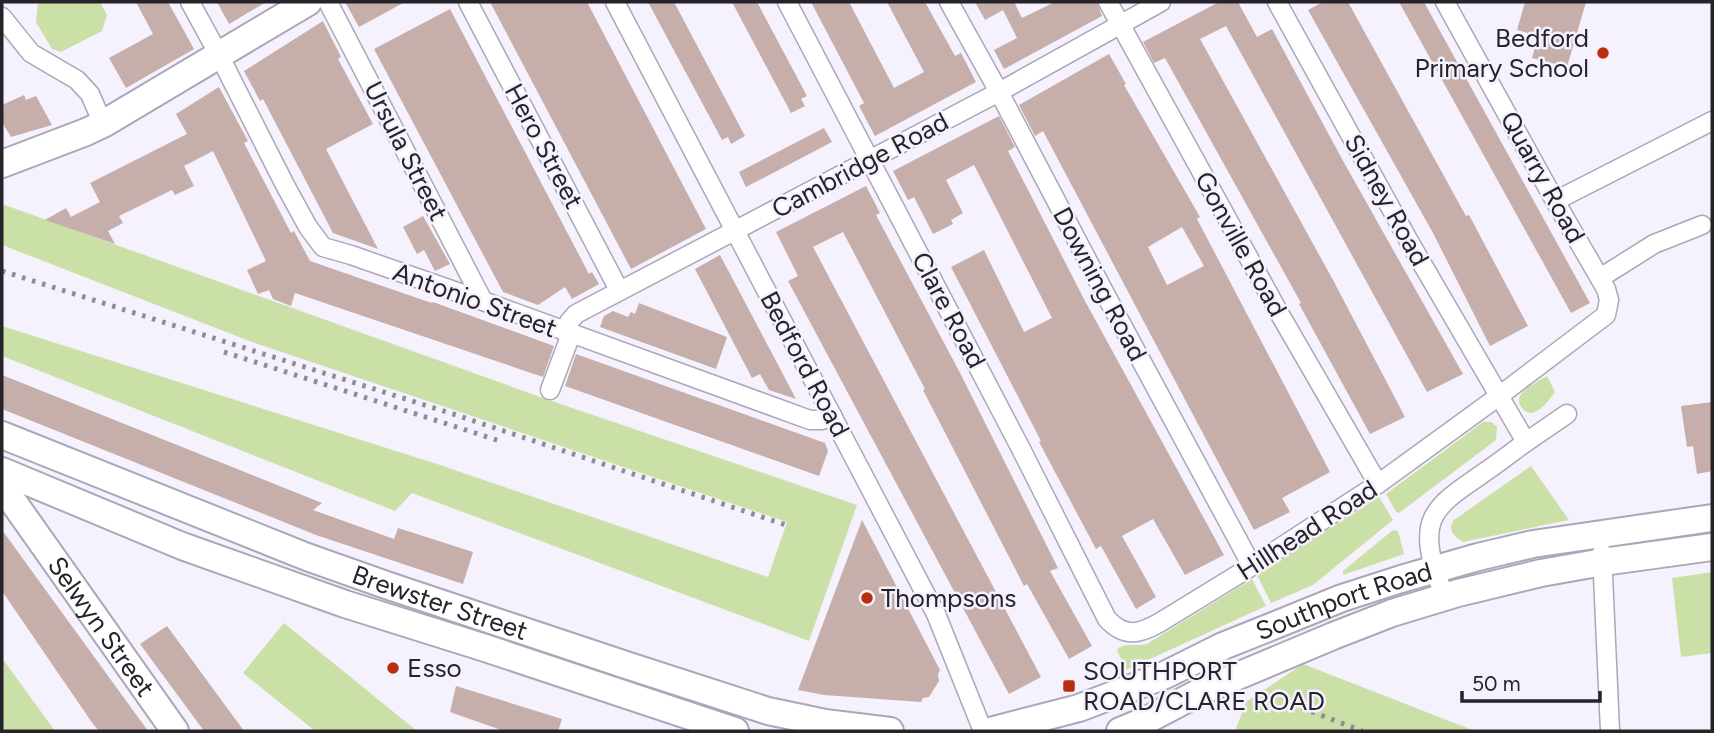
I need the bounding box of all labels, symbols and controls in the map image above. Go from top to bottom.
place label: Bedford Primary School [1415,22,1589,84]
marker: Bedford Primary School [1595,45,1611,61]
street label: Ursula Street [357,76,455,226]
street label: Hero Street [498,78,590,214]
street label: Cambridge Road [766,105,954,225]
street label: Quarry Road [1494,106,1592,248]
street label: Sidney Road [1338,129,1436,271]
street label: Gonville Road [1188,166,1294,322]
street label: Downing Road [1046,202,1154,366]
street label: Clare Road [905,246,993,374]
street label: Antonio Street [389,256,561,344]
street label: Bedford Road [753,286,857,442]
street label: Hillhead Road [1231,473,1383,587]
street label: Selwyn Street [41,550,162,703]
street label: Southport Road [1251,555,1436,647]
street label: Brewster Street [348,558,532,647]
place label: Thompsons [881,582,1016,614]
marker: Thompsons [859,590,875,606]
place label: Esso [407,652,462,684]
place label: SOUTHPORT ROAD/CLARE ROAD [1083,655,1325,717]
marker: Esso [385,660,401,676]
scale bar [1462,660,1600,704]
text: 50 m [1472,671,1521,696]
marker: SOUTHPORT ROAD/CLARE ROAD [1061,678,1077,694]

